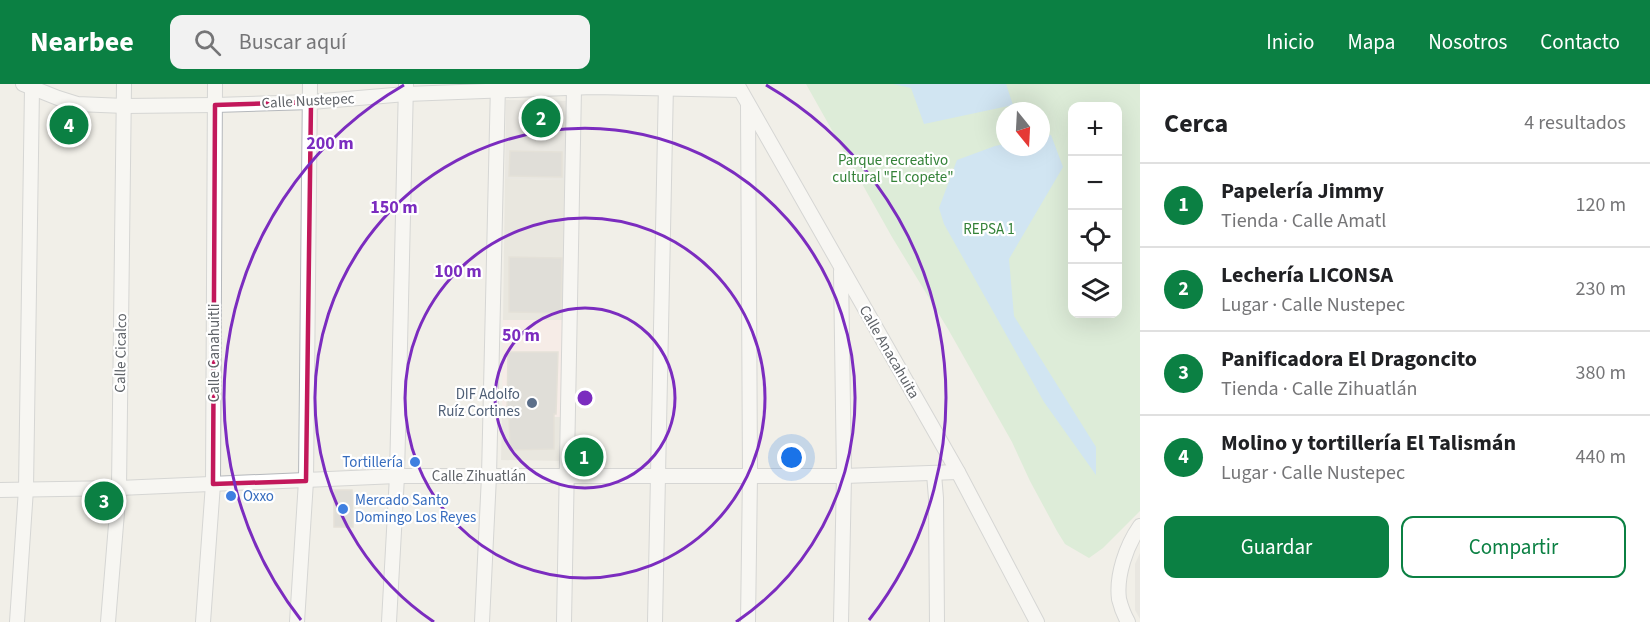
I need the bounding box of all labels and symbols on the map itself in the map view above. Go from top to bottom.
street label: Calle Nustepec [261,88,355,114]
pin: 2 [522,96,560,141]
pin: 4 [50,102,88,147]
north arrow [996,102,1050,156]
text: 200 m [306,131,354,156]
park label: Parque recreativo cultural "El copete" [832,150,954,188]
text: 150 m [370,195,418,220]
park label: REPSA 1 [963,219,1015,240]
text: 100 m [434,259,482,284]
street label: Calle Anacahuita [854,301,924,403]
street label: Calle Canahuitli [204,304,225,402]
street label: Calle Cicalco [110,313,132,393]
text: 50 m [502,323,540,348]
place label: DIF Adolfo Ruíz Cortines [438,384,520,422]
centre of rings [575,388,595,408]
marker: DIF Adolfo Ruíz Cortines [525,396,539,410]
pin: 1 [564,434,604,479]
your location [777,443,806,472]
place label: Tortillería [342,452,403,473]
marker: Tortillería [408,455,422,469]
street label: Calle Zihuatlán [432,466,526,487]
pin: 3 [84,478,124,524]
place label: Oxxo [243,486,274,507]
marker: Oxxo [224,489,238,503]
place label: Mercado Santo Domingo Los Reyes [355,490,476,528]
marker: Mercado Santo Domingo Los Reyes [336,502,350,516]

